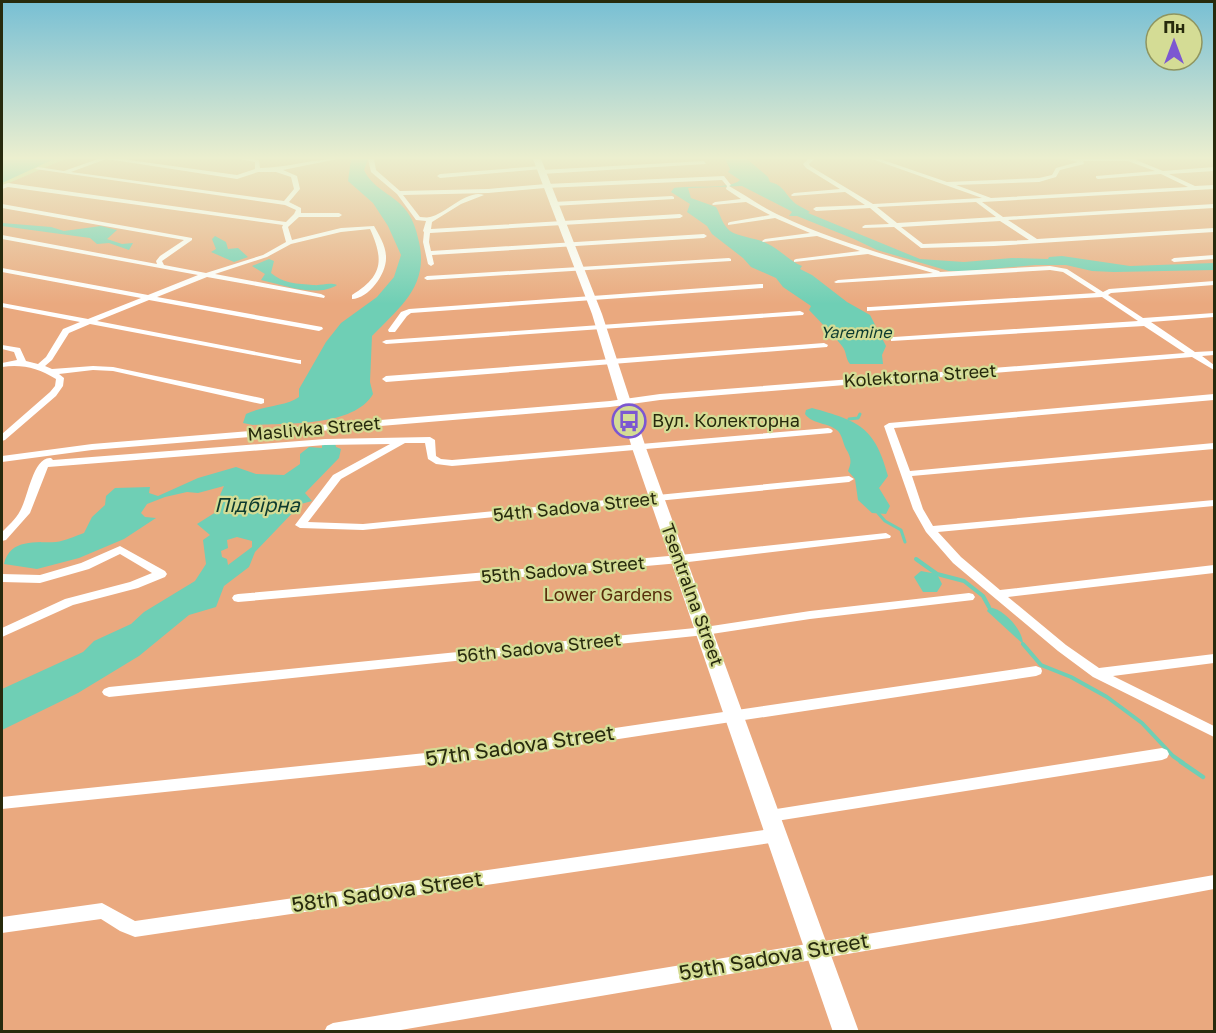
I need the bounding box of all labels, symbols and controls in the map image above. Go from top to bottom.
north arrow [1144,12,1204,72]
text: Пн [1163,17,1185,37]
water label: Yaremine [821,322,893,342]
street label: Kolektorna Street [843,359,997,391]
bus stop icon: Вул. Колекторна [611,403,647,439]
place label: Вул. Колекторна [652,409,800,431]
street label: Maslivka Street [246,411,382,445]
street label: 54th Sadova Street [492,486,658,526]
water label: Підбірна [214,492,300,516]
street label: Tsentralna Street [657,520,729,669]
street label: 55th Sadova Street [480,551,646,587]
park label: Lower Gardens [544,583,672,605]
street label: 56th Sadova Street [456,627,622,667]
street label: 57th Sadova Street [424,719,616,771]
street label: 58th Sadova Street [290,865,484,917]
street label: 59th Sadova Street [677,927,871,986]

